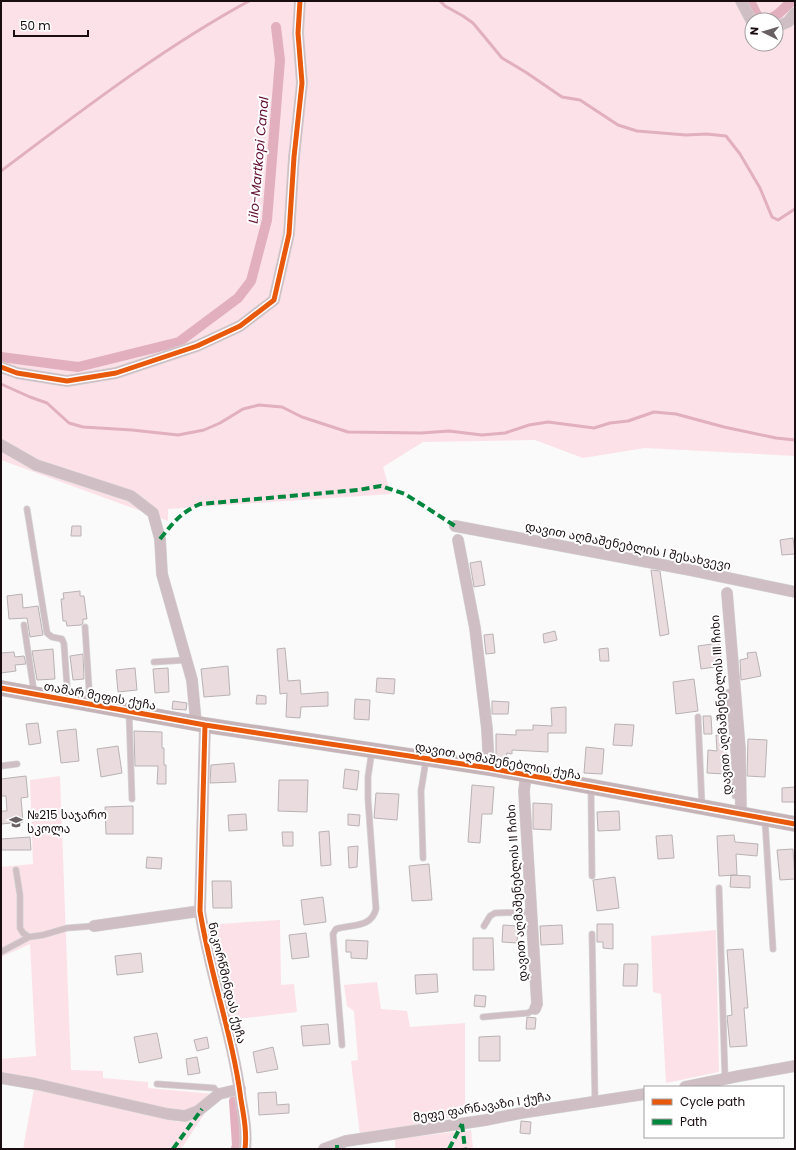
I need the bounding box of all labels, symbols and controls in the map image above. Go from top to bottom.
scale bar [14,12,88,38]
north arrow [744,12,784,52]
text: 50 m [20,17,51,34]
text: N [746,26,762,36]
water label: Lilo-Martkopi Canal [243,95,274,224]
street label: დავით აღმაშენებლის I შესახვევი [524,517,733,574]
street label: დავით აღმაშენებლის III ჩიხი [706,614,735,796]
street label: თამარ მეფის ქუჩა [43,677,158,714]
street label: დავით აღმაშენებლის ქუჩა [414,738,582,784]
street label: დავით აღმაშენებლის II ჩიხი [502,804,531,982]
place label: №215 საჯარო სკოლა [27,806,107,837]
school or university icon: №215 საჯარო სკოლა [8,814,24,830]
street label: ნიკორწმინდას ქუჩა [204,920,251,1045]
legend [644,1086,784,1138]
street label: მეფე ფარნავაზი I ქუჩა [412,1087,552,1126]
text: Cycle path [680,1093,745,1110]
text: Path [680,1113,707,1130]

